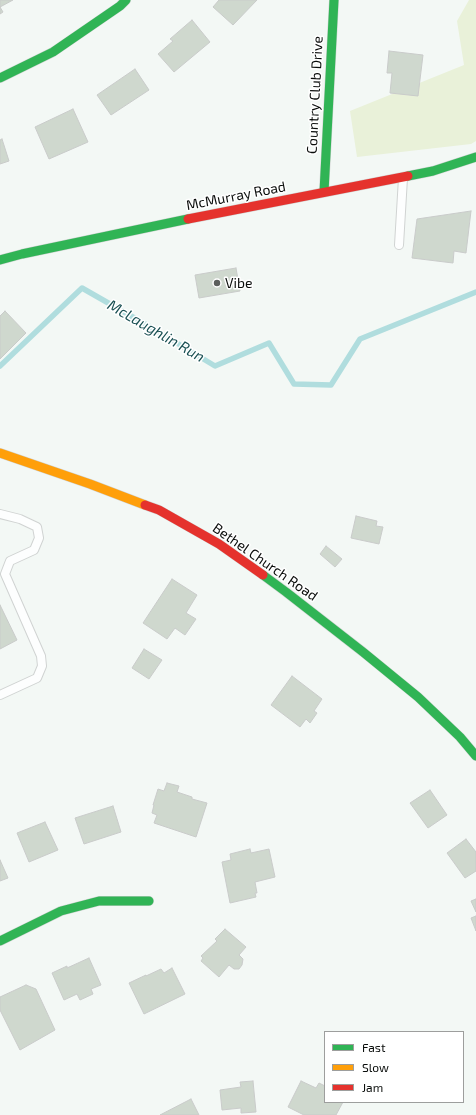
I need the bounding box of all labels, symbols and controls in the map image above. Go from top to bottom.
street label: Country Club Drive [304,36,326,154]
street label: McMurray Road [185,178,287,214]
place label: Vibe [225,275,252,291]
marker: Vibe [212,278,222,288]
water label: McLaughlin Run [104,296,208,366]
street label: Bethel Church Road [209,519,321,605]
legend [324,1031,464,1103]
text: Fast [362,1040,385,1054]
text: Slow [362,1060,389,1074]
text: Jam [362,1080,383,1094]

